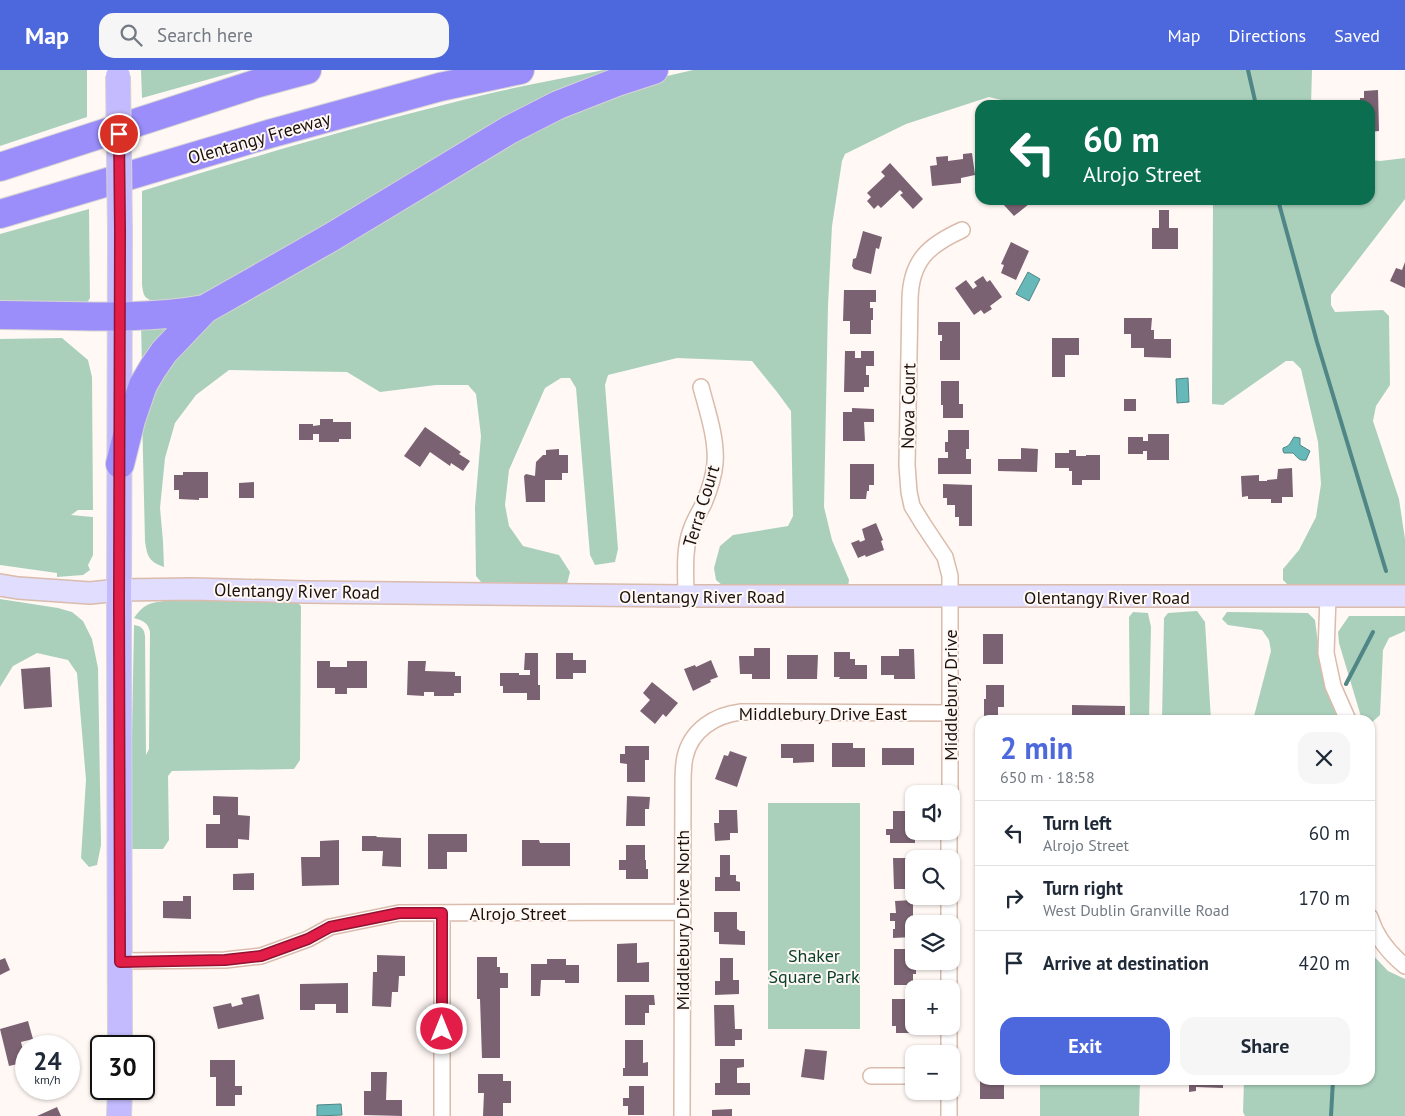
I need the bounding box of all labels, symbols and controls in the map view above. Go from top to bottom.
search box [99,13,449,58]
text: Map [25,20,69,51]
icon: search [117,21,145,49]
text: Search here [157,23,253,47]
text: Map [1168,24,1200,47]
text: Directions [1228,24,1306,47]
text: Saved [1334,24,1380,47]
street label: Olentangy Freeway [185,106,334,169]
pin [98,113,140,155]
text: 60 m [1083,116,1160,162]
icon: arrive [105,120,133,148]
icon: left [1000,120,1065,185]
text: Alrojo Street [1083,160,1201,188]
street label: Nova Court [896,363,920,449]
street label: Terra Court [678,462,724,550]
street label: Olentangy River Road [214,578,380,604]
street label: Olentangy River Road [619,585,785,608]
street label: Olentangy River Road [1024,586,1190,609]
street label: Middlebury Drive [939,629,962,761]
street label: Middlebury Drive East [739,702,907,725]
text: 2 min [1000,728,1073,767]
button: close [1298,732,1350,784]
text: 650 m · 18:58 [1000,767,1095,787]
map controls [905,785,960,1100]
button: sound [905,785,960,840]
text: Turn left [1043,811,1112,835]
icon: left [1000,819,1028,847]
text: 60 m [1309,821,1350,845]
street label: Middlebury Drive North [671,830,694,1010]
text: Alrojo Street [1043,835,1129,855]
button: search [905,850,960,905]
text: Turn right [1043,876,1123,900]
icon: right [1000,884,1028,912]
text: 170 m [1298,886,1350,910]
text: West Dublin Granville Road [1043,900,1229,920]
street label: Alrojo Street [470,902,566,925]
button: layers [905,915,960,970]
park label: Shaker Square Park [768,944,860,988]
icon: arrive [1000,949,1028,977]
text: Arrive at destination [1043,951,1209,975]
text: 420 m [1298,951,1350,975]
button: + [905,980,960,1035]
position arrow [415,1002,467,1054]
button: Exit [1000,1017,1170,1075]
button: Share [1180,1017,1350,1075]
speed limit sign: 30 [90,1035,155,1100]
text: 24 [33,1045,62,1077]
button: − [905,1045,960,1100]
text: km/h [34,1072,61,1087]

